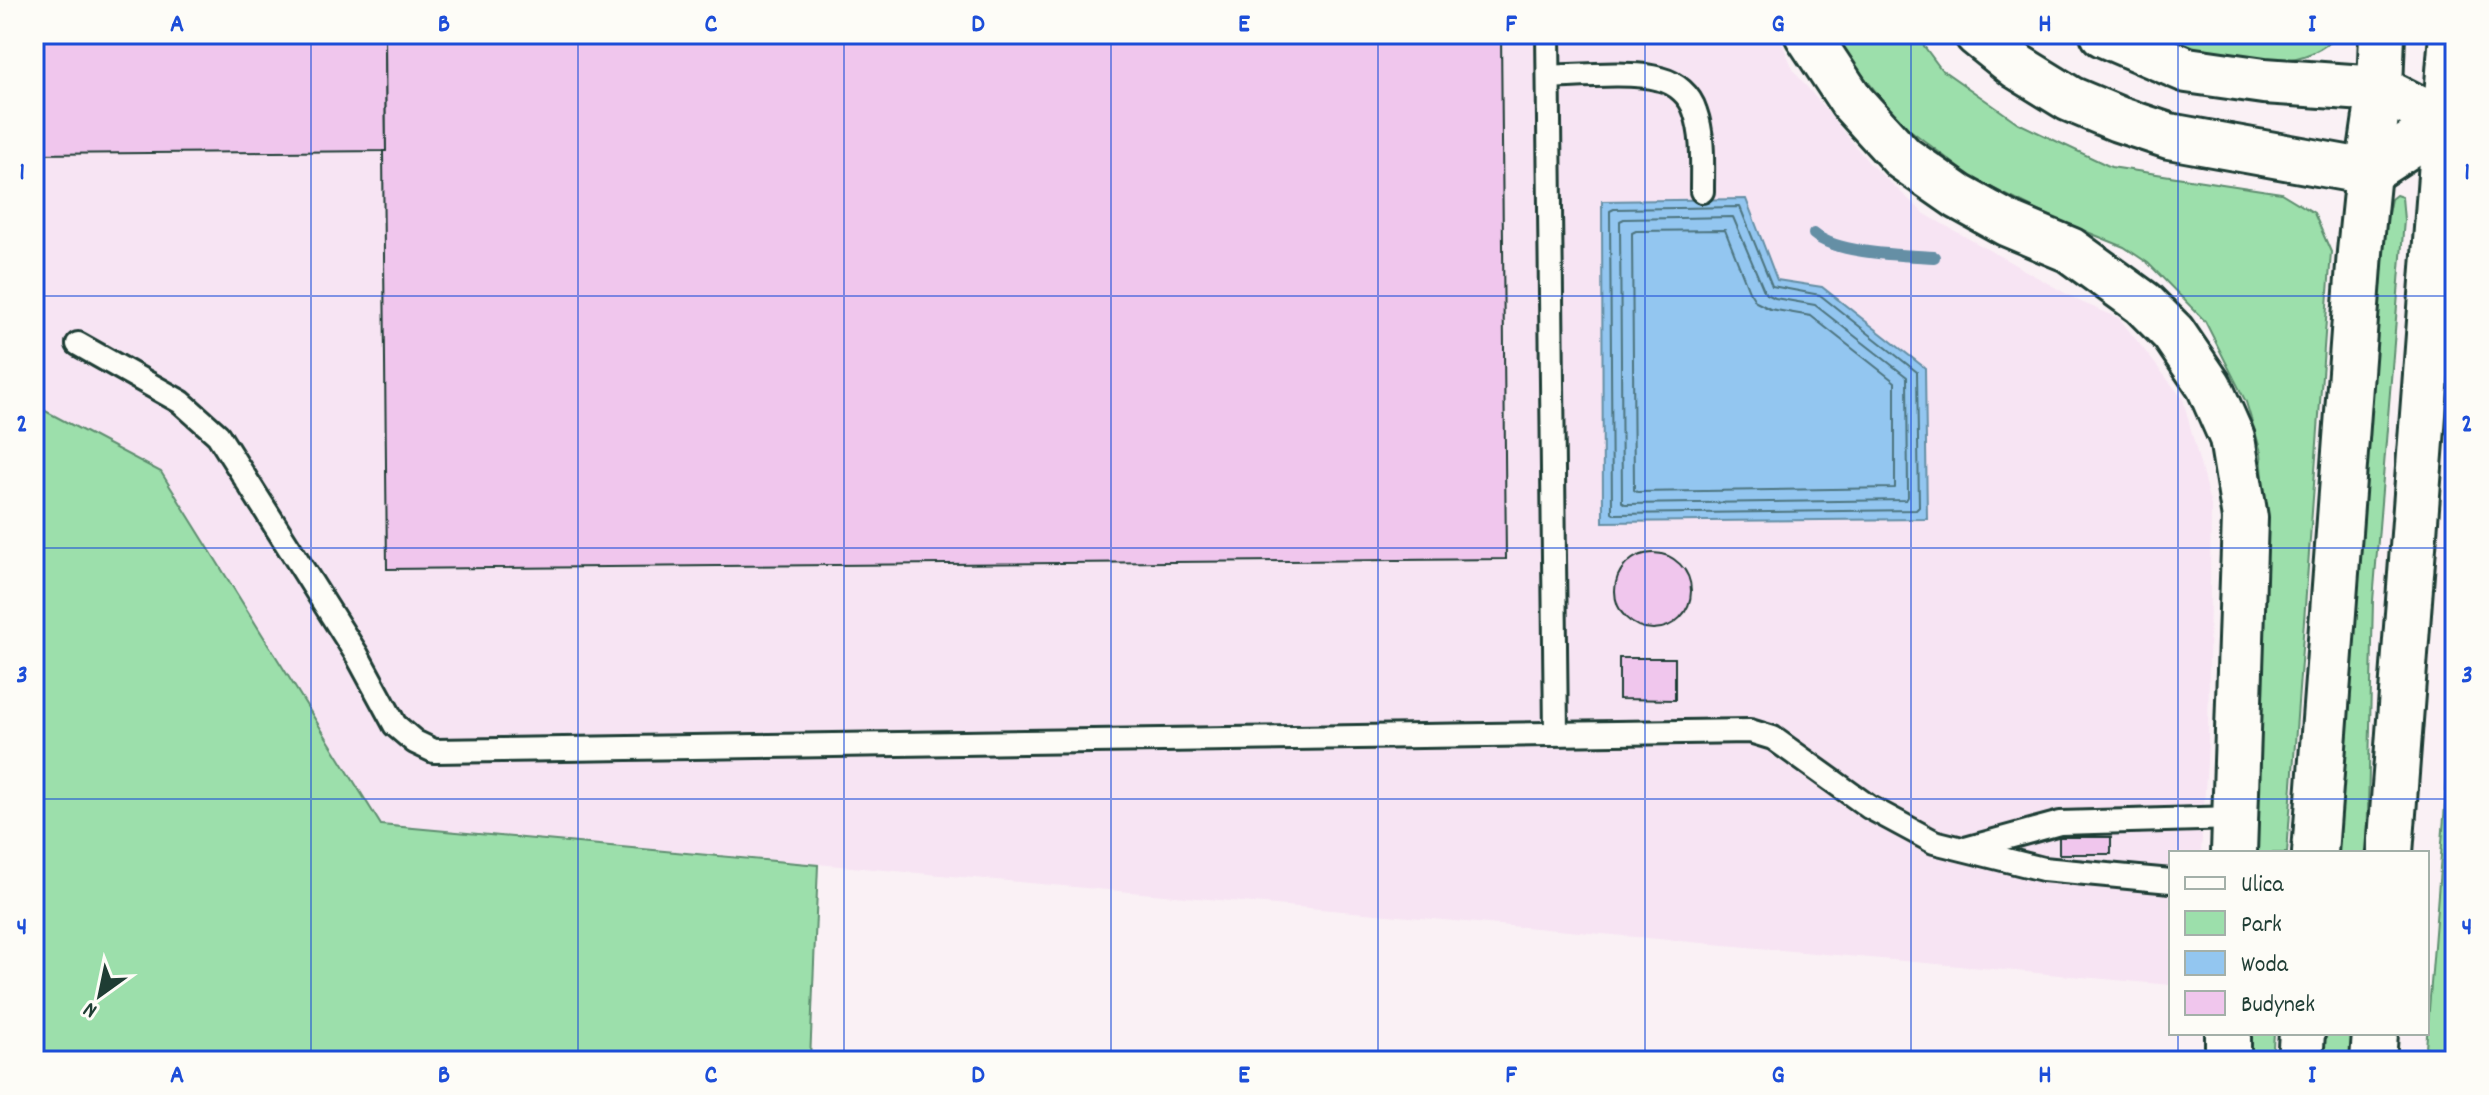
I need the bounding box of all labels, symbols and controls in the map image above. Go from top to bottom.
text: A [170,7,184,44]
text: B [438,7,450,44]
text: C [705,7,718,44]
text: D [971,7,985,44]
text: E [1238,7,1250,44]
text: F [1505,7,1517,44]
text: G [1771,7,1785,44]
text: H [2038,7,2052,44]
text: I [2308,7,2317,44]
text: 1 [19,155,25,192]
text: 1 [2464,155,2470,192]
text: 2 [16,407,28,444]
text: 2 [2461,407,2473,444]
text: 3 [16,658,28,695]
text: 3 [2461,658,2473,695]
legend [2169,851,2429,1035]
text: Ulica [2241,869,2284,903]
text: Park [2241,909,2282,943]
text: 4 [17,910,27,947]
text: 4 [2462,910,2472,947]
text: Woda [2241,949,2289,983]
north arrow [60,955,140,1035]
text: Budynek [2241,989,2315,1023]
text: N [78,993,104,1025]
text: A [170,1058,184,1095]
text: B [438,1058,450,1095]
text: C [705,1058,718,1095]
text: D [971,1058,985,1095]
text: E [1238,1058,1250,1095]
text: F [1505,1058,1517,1095]
text: G [1771,1058,1785,1095]
text: H [2038,1058,2052,1095]
text: I [2308,1058,2317,1095]

